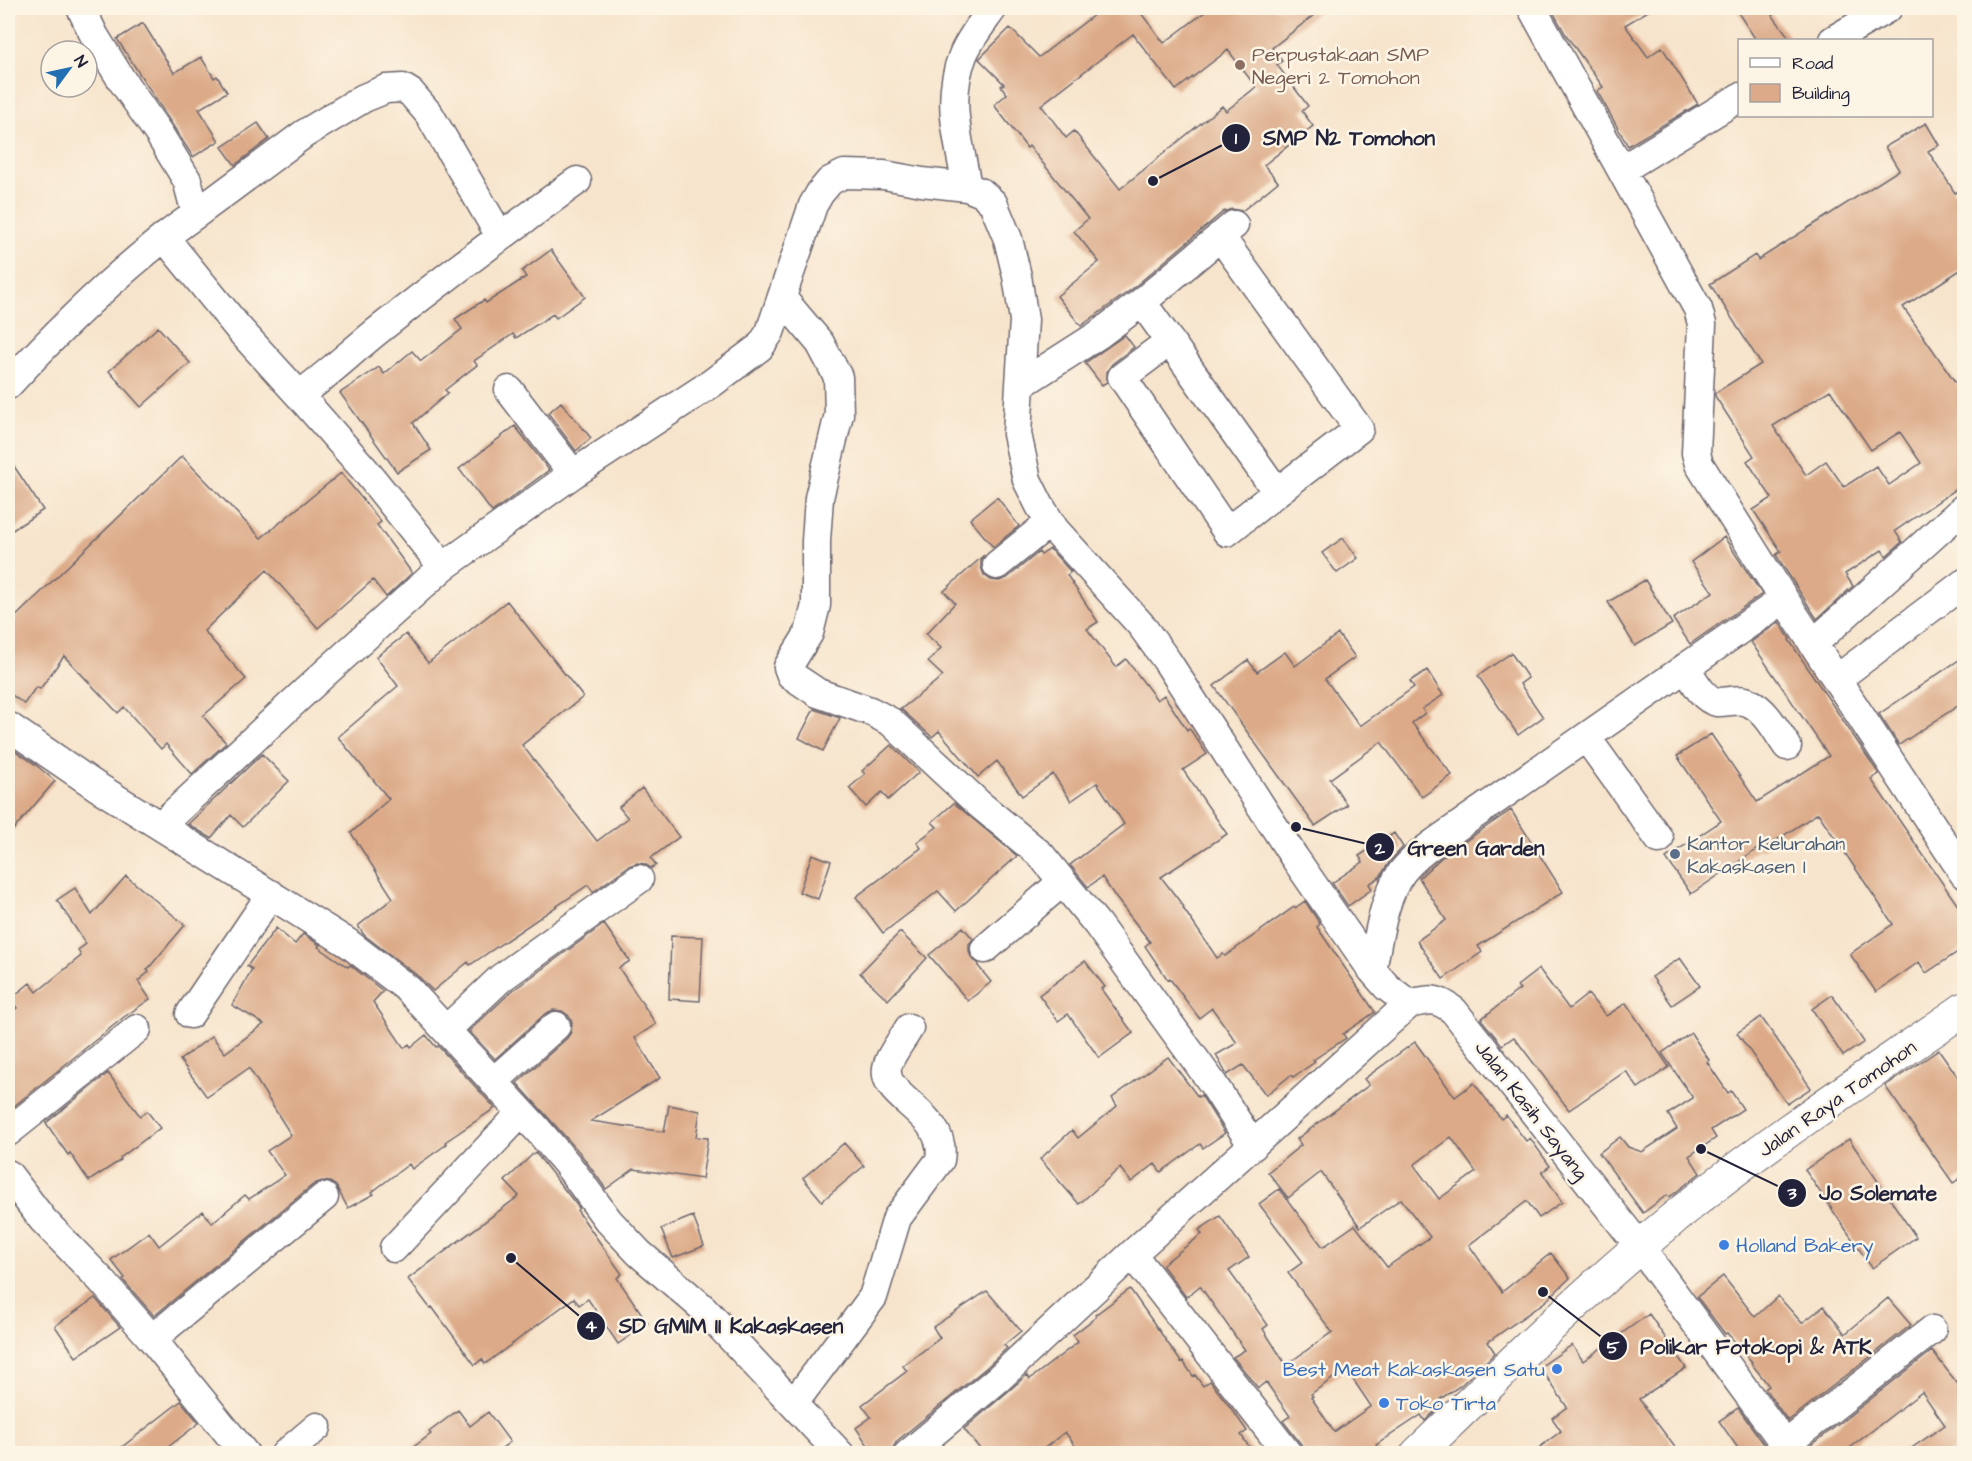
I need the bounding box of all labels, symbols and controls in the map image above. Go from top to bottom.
north arrow [39,39,99,99]
legend [1738,39,1933,117]
place label: Perpustakaan SMP Negeri 2 Tomohon [1252,41,1429,93]
text: N [69,51,93,72]
text: Road [1792,51,1833,76]
marker: Perpustakaan SMP Negeri 2 Tomohon [1233,58,1247,72]
text: Building [1792,81,1850,107]
callout: SMP N2 Tomohon [1221,118,1447,157]
text: SMP N2 Tomohon [1262,124,1436,153]
text: 1 [1235,126,1238,151]
callout: Green Garden [1365,828,1556,867]
place label: Kantor Kelurahan Kakaskasen I [1687,830,1845,881]
text: Green Garden [1407,834,1545,863]
text: 2 [1374,836,1386,861]
marker: Kantor Kelurahan Kakaskasen I [1668,847,1682,861]
street label: Jalan Raya Tomohon [1753,1034,1923,1165]
street label: Jalan Kasih Sayang [1467,1035,1595,1187]
callout: Jo Solemate [1777,1173,1949,1212]
text: Jo Solemate [1818,1179,1938,1208]
text: 3 [1786,1181,1797,1206]
place label: Holland Bakery [1736,1232,1874,1261]
marker: Holland Bakery [1717,1238,1731,1252]
callout: SD GMIM II Kakaskasen [576,1306,855,1345]
text: SD GMIM II Kakaskasen [618,1312,844,1341]
text: 4 [585,1314,598,1339]
callout: Polikar Fotokopi & ATK [1598,1327,1883,1366]
text: Polikar Fotokopi & ATK [1640,1333,1872,1363]
text: 5 [1607,1335,1620,1360]
place label: Best Meat Kakaskasen Satu [1283,1356,1545,1384]
marker: Best Meat Kakaskasen Satu [1550,1362,1564,1376]
place label: Toko Tirta [1396,1390,1496,1418]
marker: Toko Tirta [1377,1396,1391,1410]

